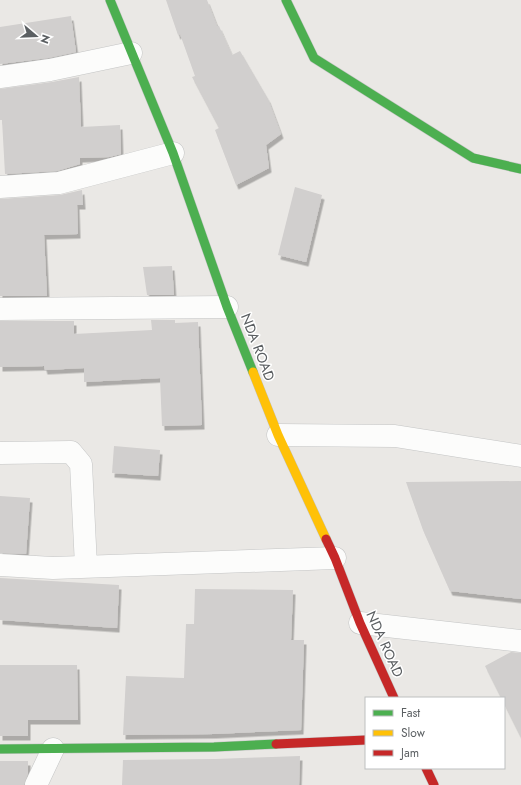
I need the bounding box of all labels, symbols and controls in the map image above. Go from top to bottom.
north arrow [16,16,56,56]
text: N [36,33,54,46]
street label: NDA ROAD [236,310,280,384]
street label: NDA ROAD [361,608,409,680]
legend [365,697,505,769]
text: Fast [401,704,420,722]
text: Slow [401,724,426,742]
text: Jam [399,744,419,762]

